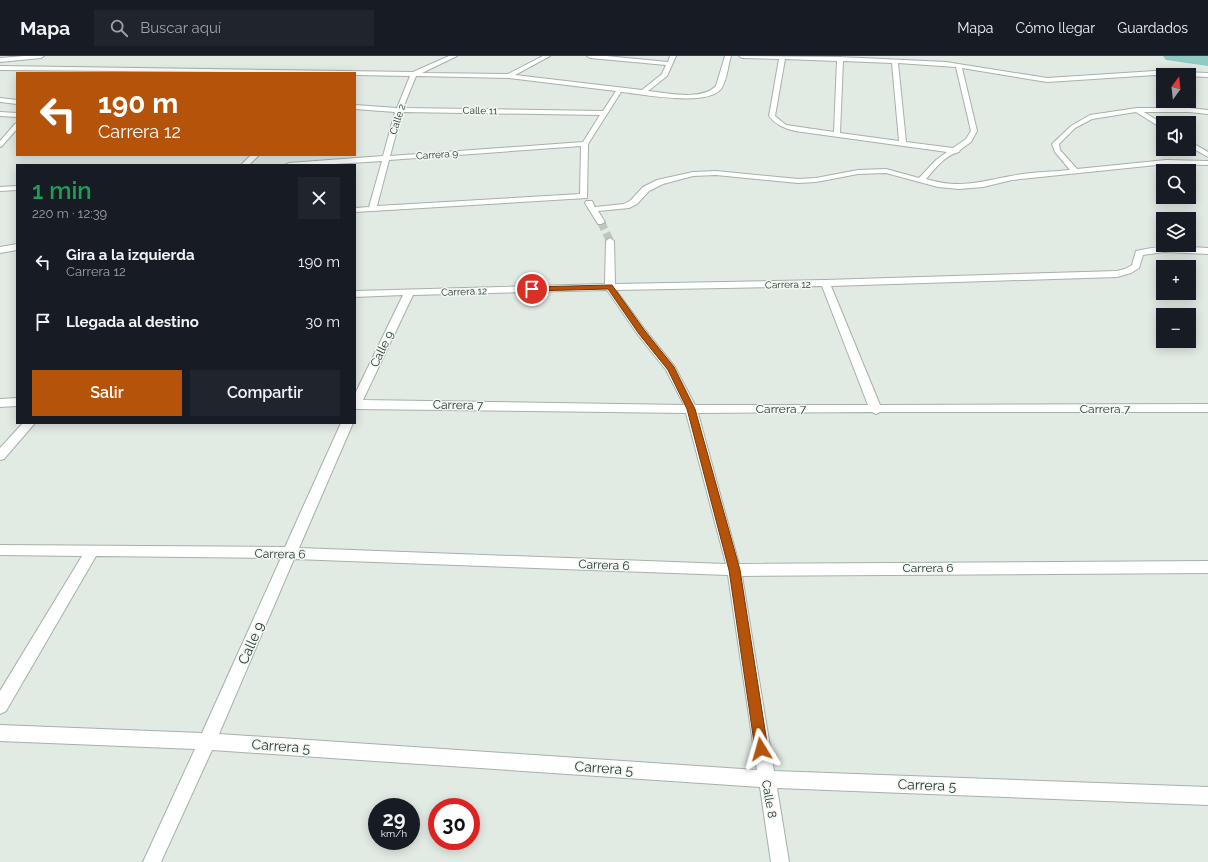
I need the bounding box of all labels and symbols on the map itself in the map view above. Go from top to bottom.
north arrow [1156,68,1196,108]
street label: Calle 2 [387,103,408,136]
street label: Calle 11 [463,105,498,116]
street label: Carrera 9 [416,148,459,161]
pin [515,272,549,306]
street label: Carrera 12 [765,279,811,290]
street label: Carrera 12 [441,285,487,298]
street label: Calle 9 [367,329,397,369]
street label: Carrera 7 [433,398,484,412]
street label: Carrera 7 [756,402,807,416]
street label: Carrera 7 [1080,402,1131,416]
street label: Carrera 6 [254,547,306,561]
street label: Carrera 6 [578,557,630,573]
street label: Carrera 6 [902,561,954,575]
street label: Calle 9 [235,619,267,667]
position arrow [740,728,782,770]
street label: Carrera 5 [251,736,311,756]
street label: Carrera 5 [574,758,634,778]
street label: Carrera 5 [897,776,957,794]
street label: Calle 8 [759,779,779,819]
speed limit sign: 30 [428,798,480,850]

